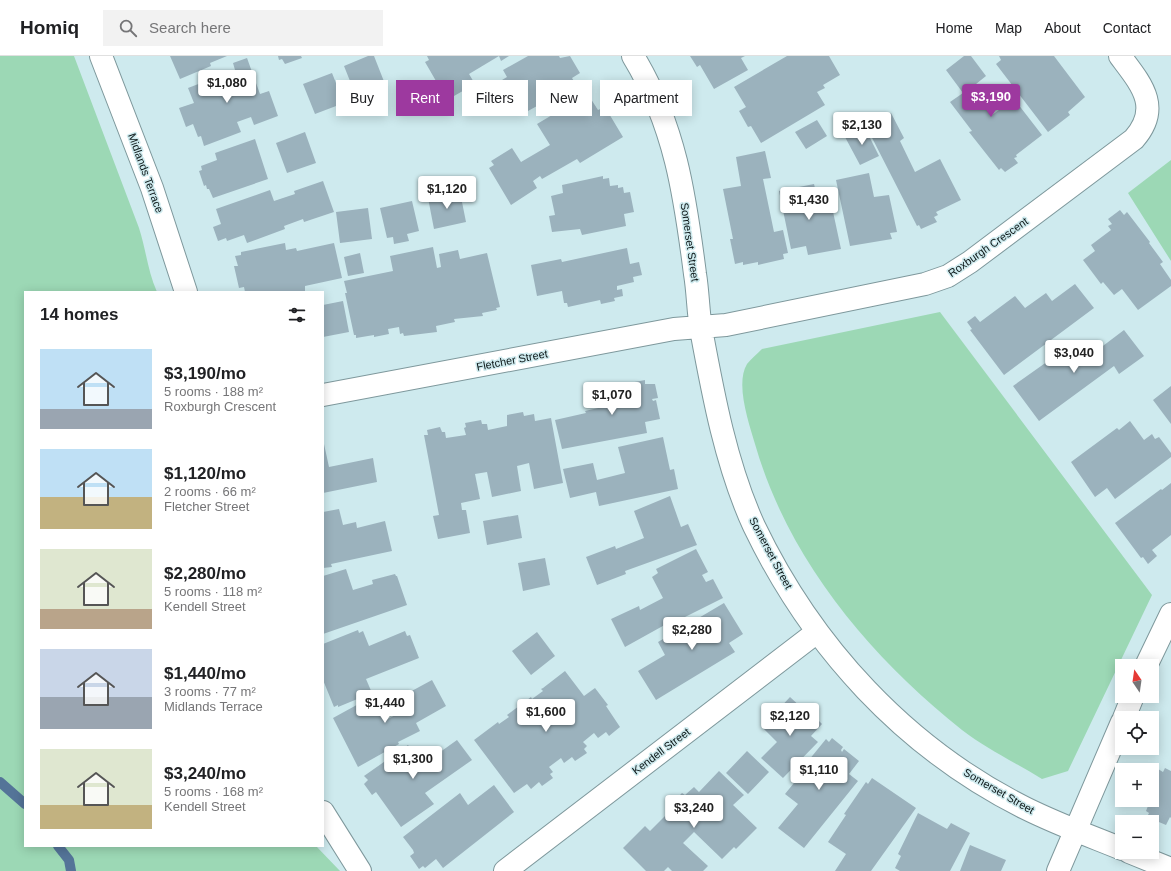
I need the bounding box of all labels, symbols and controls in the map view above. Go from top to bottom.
search box [103,10,383,46]
text: Homiq [20,17,79,38]
icon: search [117,17,139,39]
text: Search here [149,19,231,36]
text: Home [936,20,973,36]
text: Map [995,20,1022,36]
text: About [1044,20,1081,36]
text: Contact [1103,20,1151,36]
pin: $1,080 [194,70,260,104]
text: $1,080 [207,75,247,90]
chip: Buy [336,80,388,116]
chip: Rent [396,80,454,116]
chip: Filters [462,80,528,116]
chip: New [536,80,592,116]
chip: Apartment [600,80,692,116]
pin: $3,190 [958,84,1024,118]
text: $3,190 [971,89,1011,104]
pin: $2,130 [829,112,895,146]
text: $2,130 [842,117,882,132]
street label: Midlands Terrace [126,132,166,214]
pin: $1,120 [414,176,480,210]
text: $1,120 [427,181,467,196]
pin: $1,430 [776,187,842,221]
text: $1,430 [789,192,829,207]
street label: Somerset Street [679,202,701,282]
street label: Roxburgh Crescent [946,215,1030,279]
icon: filters [286,304,308,326]
text: 14 homes [40,305,118,324]
pin: $3,040 [1041,340,1107,374]
text: $3,040 [1054,345,1094,360]
street label: Fletcher Street [475,347,549,373]
text: $3,190/mo [164,364,246,383]
icon: home [72,365,120,413]
pin: $1,070 [579,382,645,416]
text: 5 rooms · 188 m² [164,384,263,399]
text: $1,070 [592,387,632,402]
text: Roxburgh Crescent [164,399,276,414]
text: $1,120/mo [164,464,246,483]
icon: home [72,465,120,513]
text: 2 rooms · 66 m² [164,484,256,499]
text: Fletcher Street [164,499,249,514]
street label: Somerset Street [747,515,795,591]
text: $2,280/mo [164,564,246,583]
icon: home [72,565,120,613]
text: 5 rooms · 118 m² [164,584,262,599]
text: Kendell Street [164,599,246,614]
pin: $2,280 [659,617,725,651]
text: $2,280 [672,622,712,637]
north arrow [1115,659,1159,703]
map controls [1115,659,1159,859]
text: $1,440/mo [164,664,246,683]
icon: home [72,665,120,713]
text: 3 rooms · 77 m² [164,684,256,699]
pin: $1,440 [352,690,418,724]
text: $1,440 [365,695,405,710]
text: Midlands Terrace [164,699,263,714]
pin: $1,600 [513,699,579,733]
pin: $2,120 [757,703,823,737]
text: $1,600 [526,704,566,719]
text: $2,120 [770,708,810,723]
button: locate [1115,711,1159,755]
street label: Kendell Street [630,725,692,777]
pin: $1,300 [380,746,446,780]
text: $1,300 [393,751,433,766]
pin: $1,110 [786,757,852,791]
text: $1,110 [799,762,839,777]
button: + [1115,763,1159,807]
text: $3,240/mo [164,764,246,783]
icon: home [72,765,120,813]
street label: Somerset Street [962,766,1036,816]
text: 5 rooms · 168 m² [164,784,263,799]
pin: $3,240 [661,795,727,829]
text: Kendell Street [164,799,246,814]
text: $3,240 [674,800,714,815]
button: − [1115,815,1159,859]

